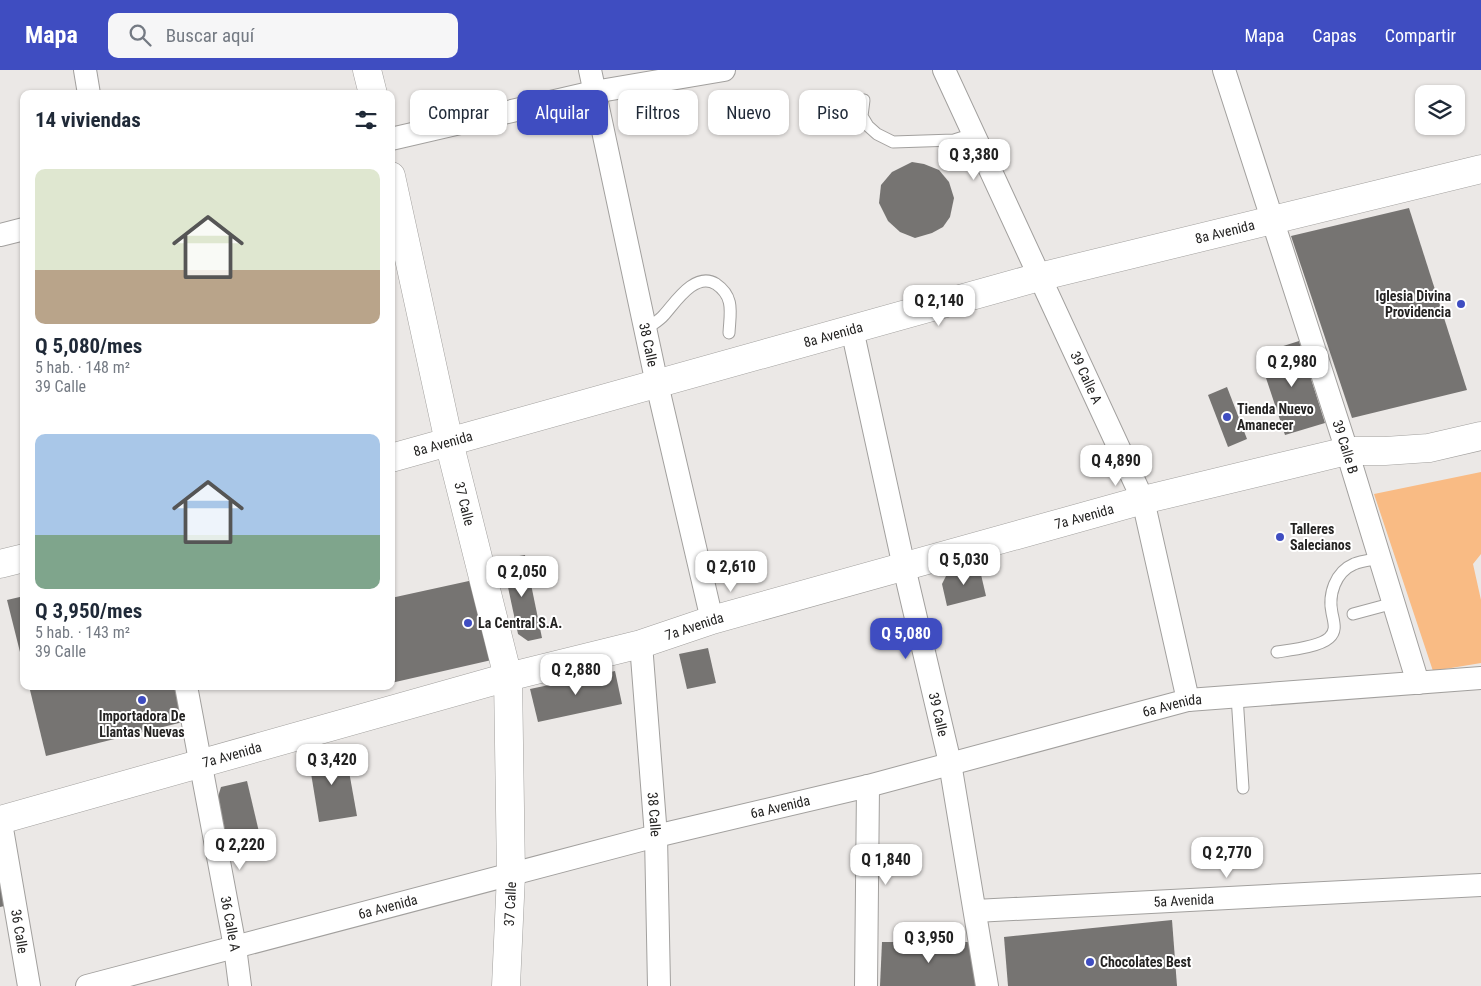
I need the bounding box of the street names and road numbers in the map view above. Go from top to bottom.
street label: 8a Avenida [1193,217,1256,247]
street label: 8a Avenida [802,319,864,350]
street label: 38 Calle [636,321,661,369]
street label: 39 Calle A [1067,349,1105,406]
street label: 39 Calle B [1330,418,1362,476]
street label: 8a Avenida [412,428,474,459]
street label: 37 Calle [451,480,478,528]
street label: 7a Avenida [1053,501,1116,532]
street label: 7a Avenida [663,609,725,643]
street label: 39 Calle [926,691,952,738]
street label: 6a Avenida [1141,691,1202,720]
street label: 7a Avenida [201,739,263,771]
street label: 38 Calle [645,792,664,838]
street label: 6a Avenida [749,792,812,821]
street label: 37 Calle [501,881,519,927]
street label: 6a Avenida [356,891,419,922]
street label: 5a Avenida [1153,891,1214,910]
street label: 36 Calle A [218,895,244,952]
street label: 36 Calle [8,908,31,955]

